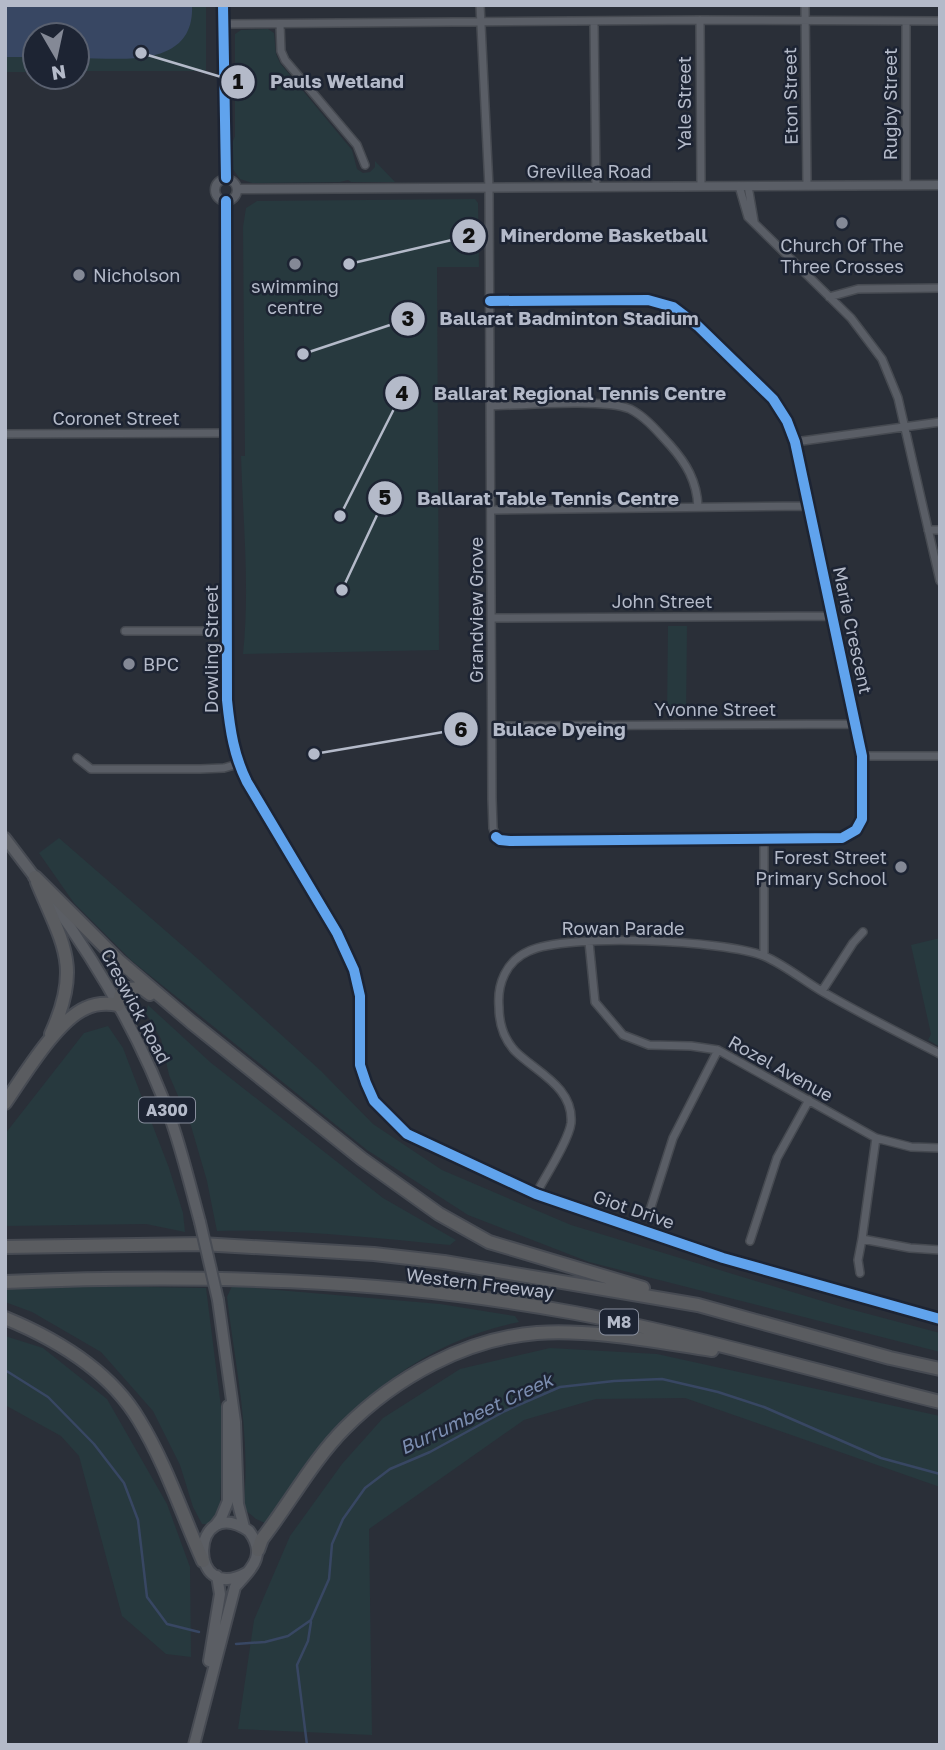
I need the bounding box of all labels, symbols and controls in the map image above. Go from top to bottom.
north arrow [21,21,91,91]
street label: Eton Street [778,47,802,145]
street label: Rugby Street [879,48,901,160]
street label: Yale Street [673,56,695,150]
text: N [50,61,68,86]
callout: Pauls Wetland [221,62,418,102]
text: 1 [233,68,244,94]
text: Pauls Wetland [270,69,404,92]
street label: Grevillea Road [526,160,652,182]
marker: Church Of The Three Crosses [834,215,850,231]
callout: Minerdome Basketball [451,216,722,256]
text: 2 [463,222,476,248]
text: Minerdome Basketball [500,223,708,246]
place label: Church Of The Three Crosses [780,234,904,277]
marker: swimming centre [287,256,303,272]
place label: Nicholson [93,264,180,286]
marker: Nicholson [71,267,87,283]
place label: swimming centre [251,275,339,318]
callout: Ballarat Badminton Stadium [390,299,713,339]
text: 3 [402,305,414,331]
text: Ballarat Badminton Stadium [439,306,699,329]
callout: Ballarat Regional Tennis Centre [384,373,740,413]
text: 4 [395,380,409,406]
text: Ballarat Regional Tennis Centre [434,381,726,404]
street label: Coronet Street [52,407,180,429]
callout: Ballarat Table Tennis Centre [368,478,693,518]
text: 5 [379,484,392,510]
text: Ballarat Table Tennis Centre [417,486,679,509]
street label: Grandview Grove [465,537,487,683]
street label: Marie Crescent [829,564,877,696]
street label: Dowling Street [200,585,222,713]
street label: John Street [612,590,712,612]
place label: BPC [143,653,179,675]
marker: BPC [121,656,137,672]
street label: Yvonne Street [654,698,776,720]
callout: Bulace Dyeing [444,709,640,749]
text: 6 [454,716,468,742]
text: Bulace Dyeing [492,717,626,740]
place label: Forest Street Primary School [755,846,887,889]
marker: Forest Street Primary School [893,859,909,875]
street label: Rowan Parade [562,917,684,939]
street label: Creswick Road [96,945,176,1067]
street label: Rozel Avenue [725,1030,837,1106]
road number: A300 [139,1098,195,1122]
street label: Giot Drive [590,1185,678,1233]
street label: Western Freeway [405,1263,555,1303]
road number: M8 [600,1310,638,1334]
water label: Burrumbeet Creek [396,1366,558,1459]

